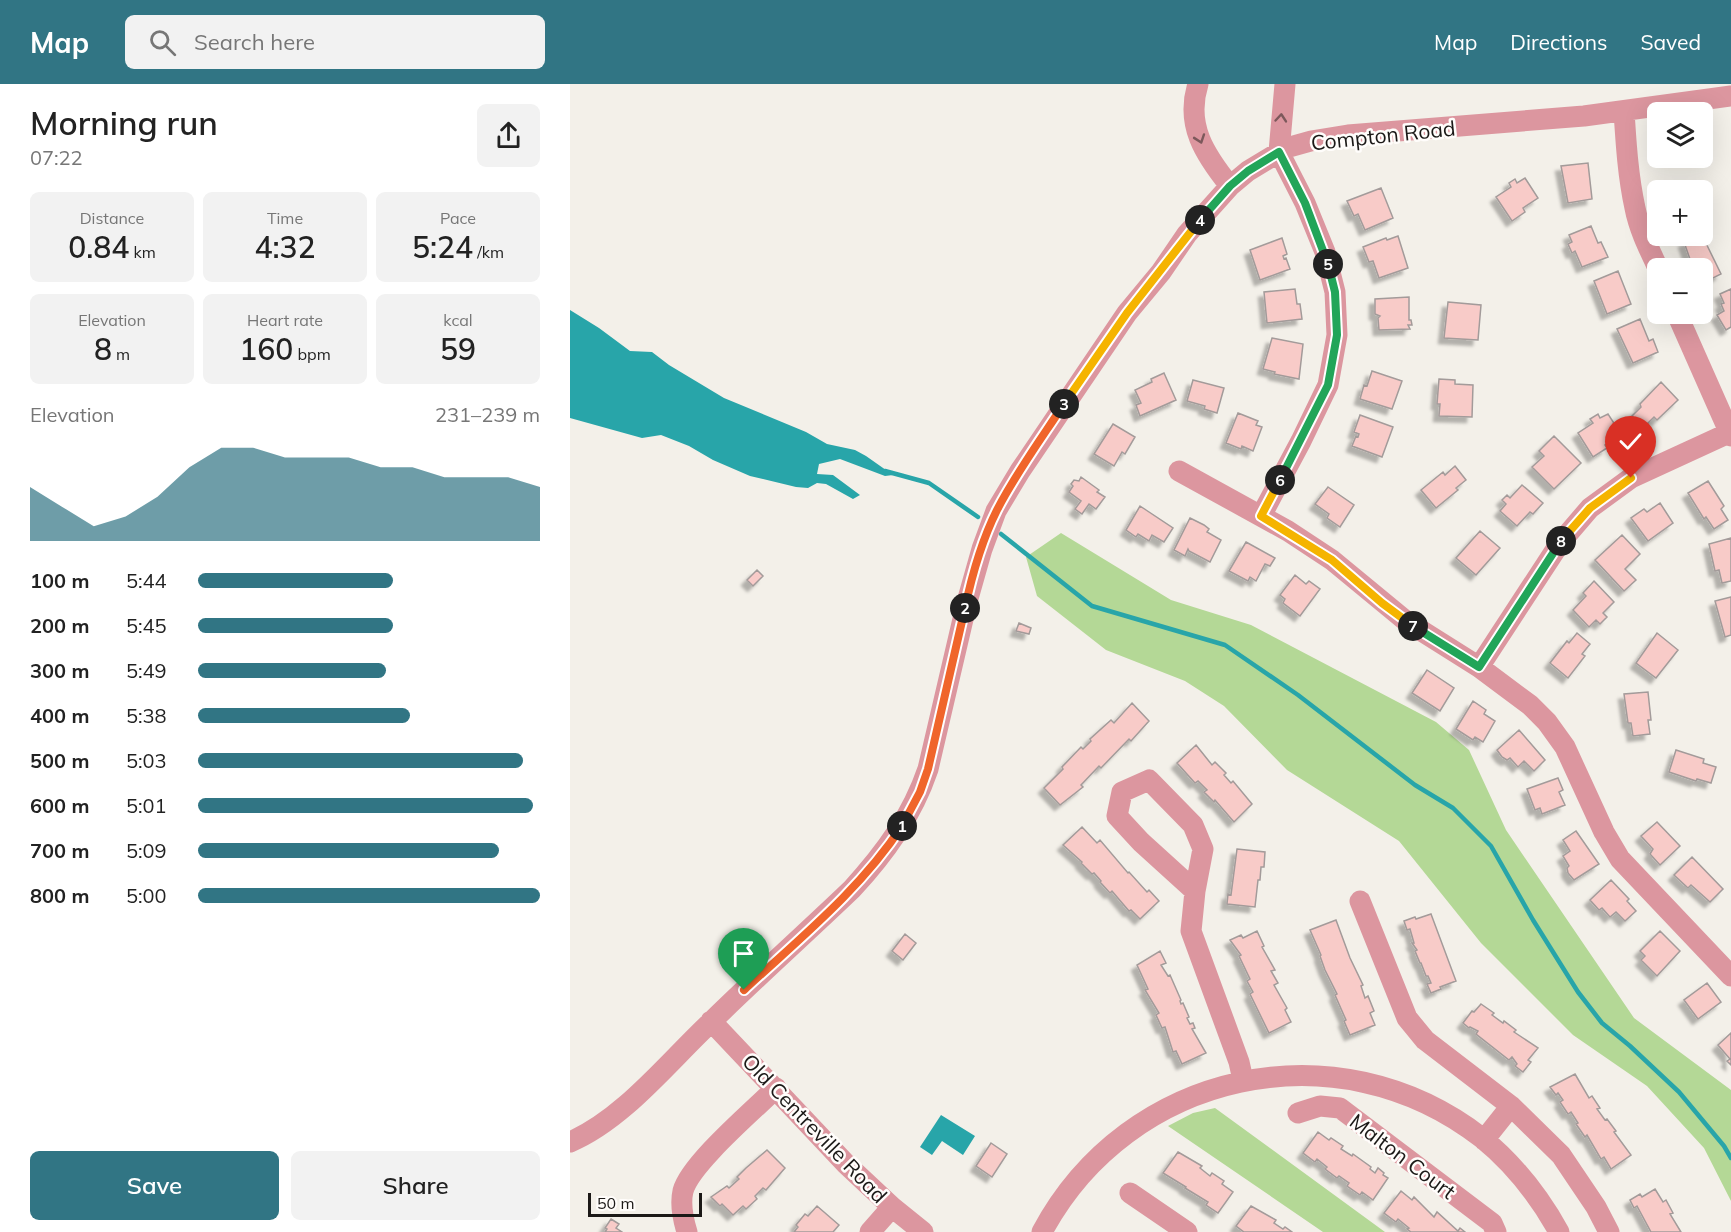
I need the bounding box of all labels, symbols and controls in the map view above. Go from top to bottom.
search box [125,15,545,69]
text: Map [30,25,89,60]
icon: search [146,26,179,59]
text: Search here [194,28,315,56]
text: Map [1434,29,1477,55]
text: Directions [1510,29,1607,55]
text: Saved [1640,29,1701,55]
text: Morning run [30,102,218,143]
map controls [1647,102,1713,324]
button: layers [1647,102,1713,168]
button: share [477,104,540,167]
one-way arrow [1274,113,1287,122]
street label: Compton Road [1310,114,1456,156]
one-way arrow [1193,133,1205,144]
text: 07:22 [30,145,83,170]
button: + [1647,180,1713,246]
pin: 4 [1185,205,1215,235]
text: Distance [80,208,144,228]
text: Time [267,208,303,228]
text: Pace [440,208,476,228]
text: 4 [1195,210,1205,230]
text: 0.84 [68,228,129,266]
text: 4:32 [254,228,316,266]
text: 5:24 [412,228,473,266]
text: km [129,242,156,262]
text: /km [473,242,504,262]
pin: 5 [1313,249,1343,279]
text: 5 [1323,254,1333,274]
button: − [1647,258,1713,324]
text: Elevation [78,310,146,330]
text: Heart rate [247,310,323,330]
text: kcal [443,310,473,330]
text: 8 [94,330,112,368]
text: 160 [239,330,293,368]
text: 59 [440,330,476,368]
text: m [112,344,130,364]
text: bpm [293,344,331,364]
pin: 3 [1049,389,1079,419]
text: 3 [1059,394,1069,414]
text: Elevation [30,402,115,427]
text: 231–239 m [435,402,540,427]
pin [1605,416,1656,478]
icon: check [1614,425,1647,458]
pin: 6 [1265,465,1295,495]
text: 6 [1275,470,1285,490]
pin: 8 [1546,526,1576,556]
text: 8 [1556,531,1566,551]
text: 100 m [30,568,89,593]
text: 5:44 [126,568,167,593]
pin: 2 [950,593,980,623]
text: 2 [960,598,970,618]
pin: 7 [1398,611,1428,641]
text: 200 m [30,613,89,638]
text: 5:45 [126,613,167,638]
text: 7 [1408,616,1418,636]
text: 300 m [30,658,89,683]
text: 5:49 [126,658,167,683]
text: 400 m [30,703,89,728]
text: 5:38 [126,703,167,728]
text: 500 m [30,748,89,773]
text: 5:03 [126,748,167,773]
text: 600 m [30,793,89,818]
text: 5:01 [126,793,167,818]
pin: 1 [887,811,917,841]
text: 1 [897,816,907,836]
text: 700 m [30,838,89,863]
text: 5:09 [126,838,167,863]
text: 800 m [30,883,89,908]
text: 5:00 [126,883,167,908]
pin [718,928,769,990]
icon: arrive [727,937,760,970]
street label: Old Centreville Road [737,1048,893,1208]
street label: Malton Court [1345,1108,1461,1204]
button: Save [30,1151,279,1220]
button: Share [291,1151,540,1220]
scale bar [588,1190,702,1218]
text: 50 m [597,1193,634,1213]

